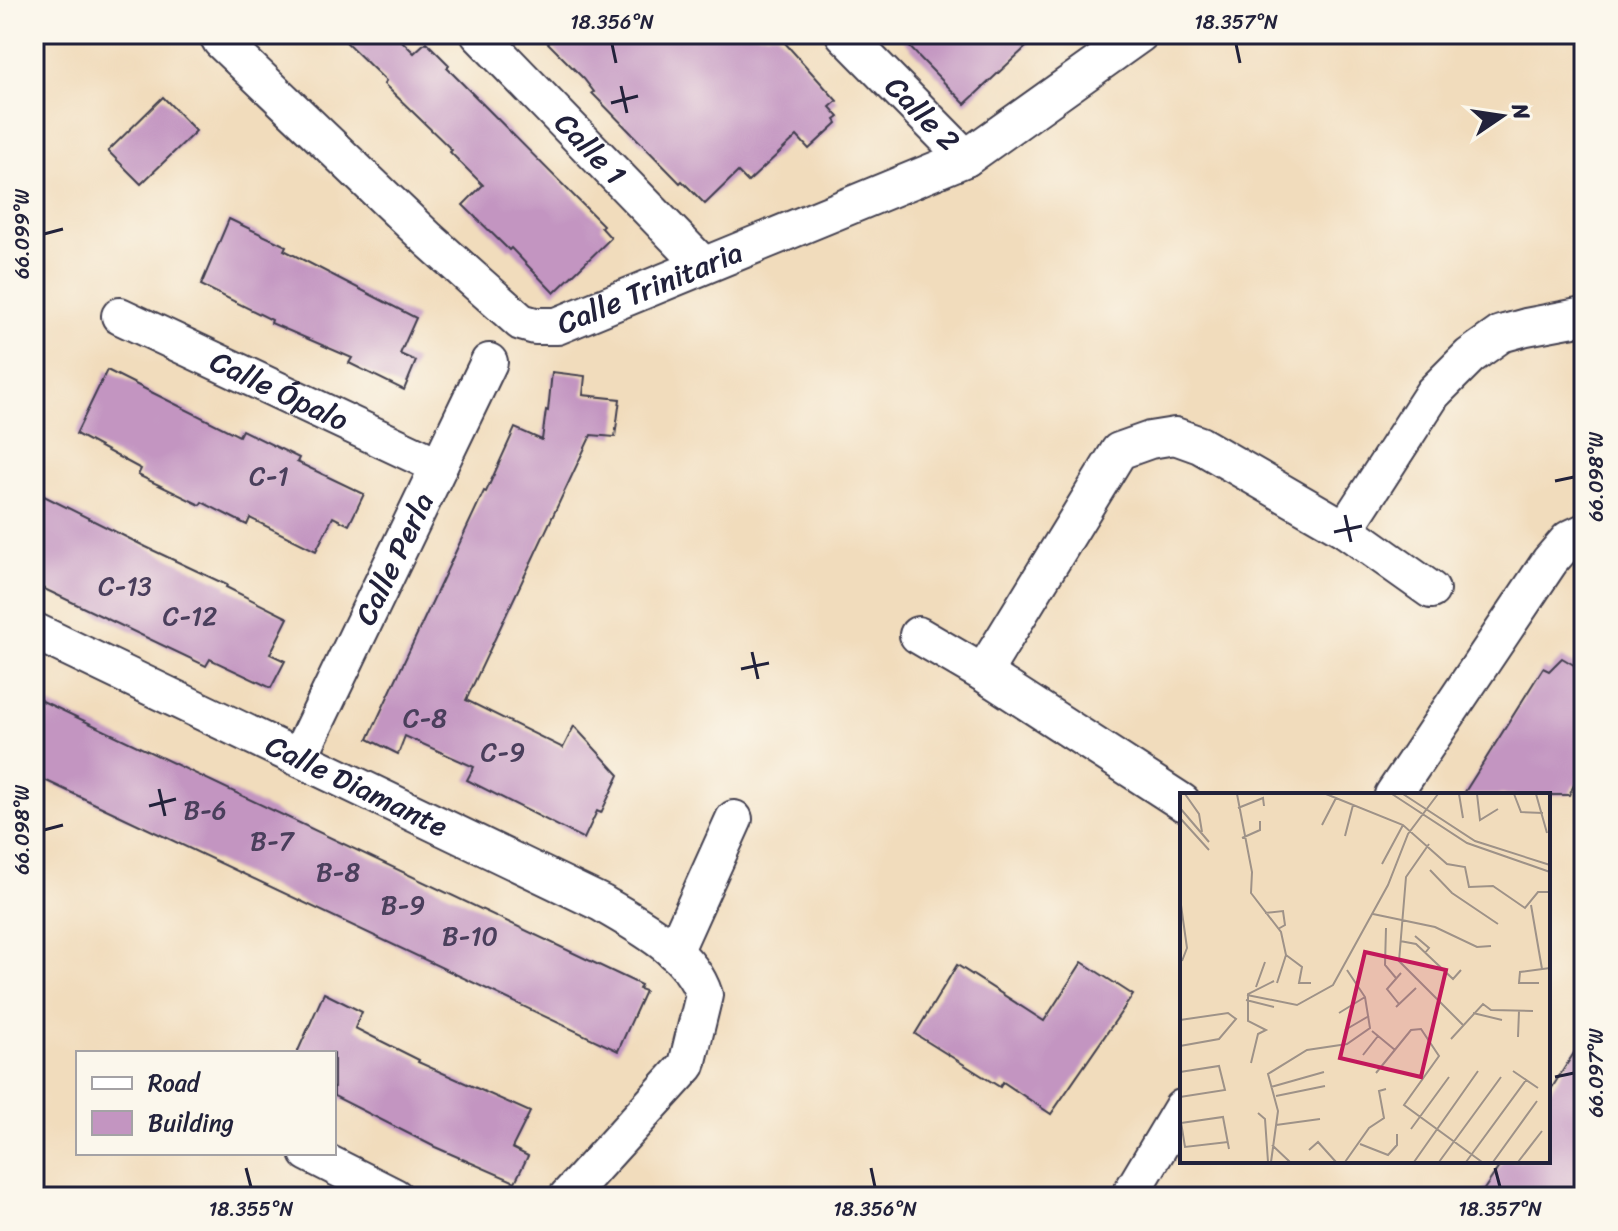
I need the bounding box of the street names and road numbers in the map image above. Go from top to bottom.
street label: Calle 2 [871,62,974,165]
street label: Calle 1 [541,99,640,199]
street label: Calle Trinitaria [548,225,751,350]
street label: Calle Ópalo [201,335,358,447]
street label: Calle Perla [339,483,450,635]
street label: Calle Diamante [256,719,457,853]

